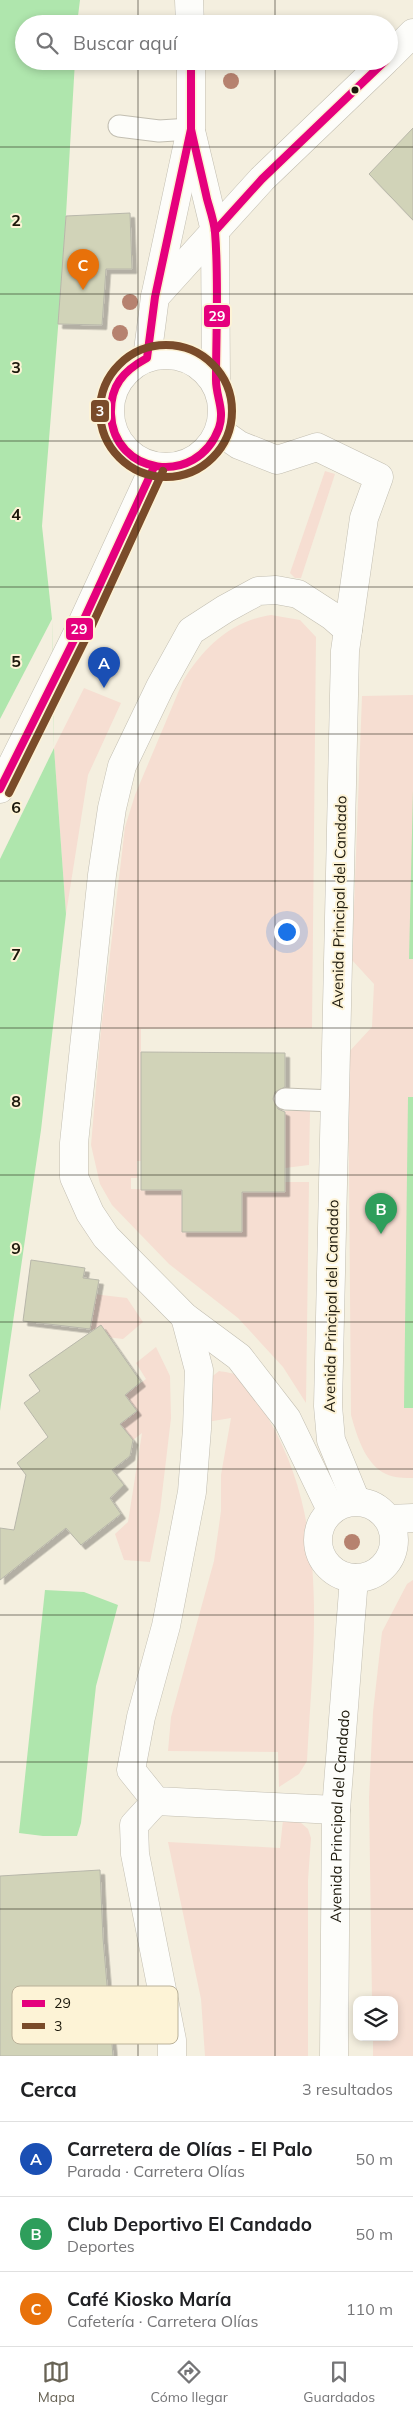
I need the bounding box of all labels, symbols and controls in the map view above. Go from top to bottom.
search box [15,15,398,70]
icon: search [33,29,61,57]
text: Buscar aquí [73,31,177,55]
unlabelled marker [350,85,360,95]
text: 2 [11,210,21,230]
pin: C [67,249,99,290]
line badge: 29 [203,304,231,328]
text: 29 [209,307,225,325]
text: 3 [11,357,21,377]
line badge: 3 [90,399,110,423]
text: 3 [96,402,104,420]
text: 4 [11,504,21,524]
line badge: 29 [65,617,94,641]
text: 29 [71,620,87,638]
pin: A [88,647,120,688]
text: 5 [11,651,21,671]
street label: Avenida Principal del Candado [328,795,350,1009]
text: 6 [11,797,21,817]
your location [274,919,300,945]
text: 7 [11,944,21,964]
text: 8 [11,1091,21,1111]
pin: B [365,1193,397,1234]
street label: Avenida Principal del Candado [320,1199,342,1413]
text: 9 [11,1238,21,1258]
street label: Avenida Principal del Candado [326,1709,353,1923]
legend [12,1986,178,2044]
text: 29 [54,1994,71,2012]
map controls [353,1996,398,2041]
button: layers [353,1996,398,2041]
text: 3 [54,2017,62,2035]
text: Cerca [20,2076,77,2102]
text: 3 resultados [302,2079,393,2099]
text: Carretera de Olías - El Palo [67,2137,312,2161]
text: A [30,2149,42,2169]
text: 50 m [356,2149,393,2169]
text: Parada · Carretera Olías [67,2161,245,2181]
text: Club Deportivo El Candado [67,2212,312,2236]
text: B [30,2224,42,2244]
text: 50 m [356,2224,393,2244]
text: Deportes [67,2236,135,2256]
text: Café Kiosko María [67,2287,231,2311]
text: C [31,2299,41,2319]
text: 110 m [346,2299,393,2319]
text: Cafetería · Carretera Olías [67,2311,258,2331]
tab: Mapa [38,2358,75,2406]
tab: Cómo llegar [151,2358,228,2406]
tab: Guardados [303,2358,375,2406]

